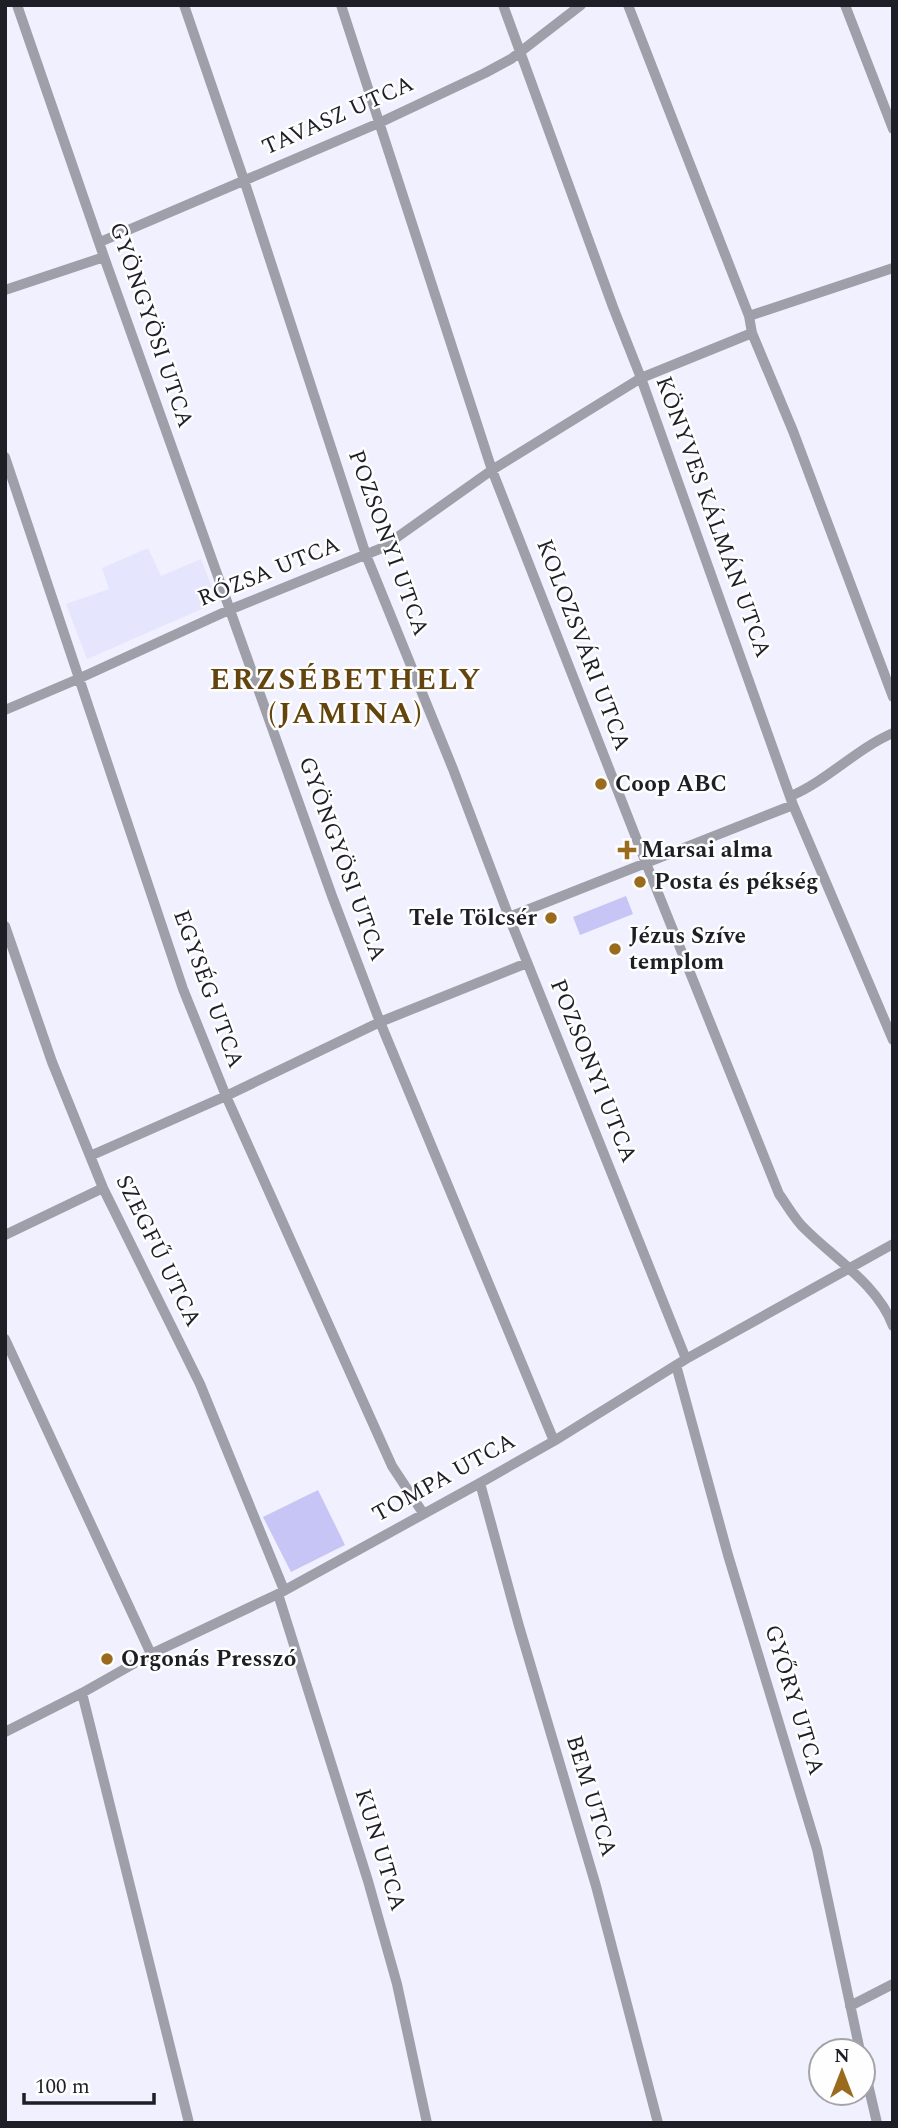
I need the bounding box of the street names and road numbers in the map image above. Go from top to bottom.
street label: TAVASZ UTCA [256,67,420,165]
street label: GYÖNGYÖSI UTCA [99,217,203,433]
street label: KÖNYVES KÁLMÁN UTCA [646,371,780,663]
street label: POZSONYI UTCA [338,445,438,641]
street label: RÓZSA UTCA [193,528,345,616]
street label: KOLOZSVÁRI UTCA [527,534,639,756]
street label: GYÖNGYÖSI UTCA [289,752,395,966]
street label: EGYSÉG UTCA [163,905,253,1073]
street label: POZSONYI UTCA [540,974,646,1168]
street label: SZEGFŰ UTCA [106,1169,210,1333]
street label: TOMPA UTCA [366,1424,522,1532]
street label: GYŐRY UTCA [754,1620,834,1780]
street label: BEM UTCA [556,1731,626,1861]
street label: KUN UTCA [345,1785,415,1915]

